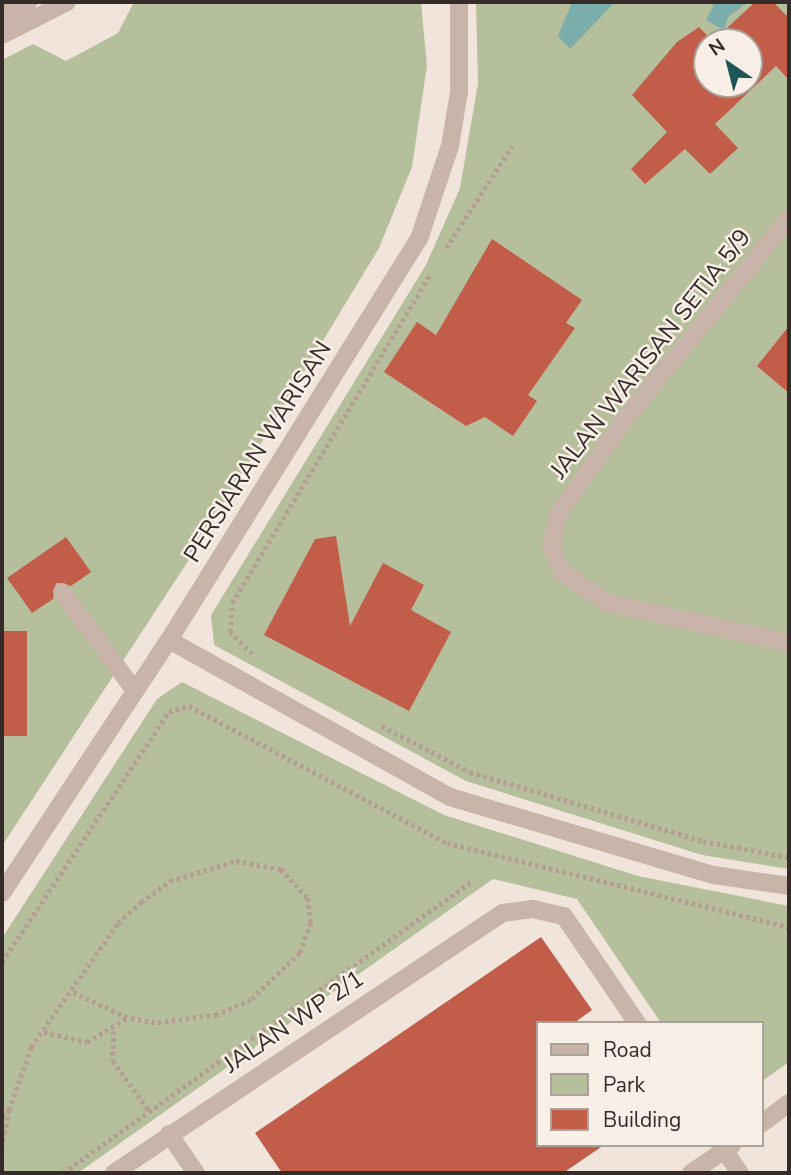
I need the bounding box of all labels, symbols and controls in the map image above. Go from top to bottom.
north arrow [693,28,763,98]
text: N [704,33,730,62]
street label: JALAN WARISAN SETIA 5/9 [545,224,757,484]
street label: PERSIARAN WARISAN [178,336,338,568]
street label: JALAN WP 2/1 [219,965,369,1079]
legend [536,1021,763,1147]
text: Road [603,1036,652,1064]
text: Park [603,1071,645,1099]
text: Building [603,1106,681,1134]

